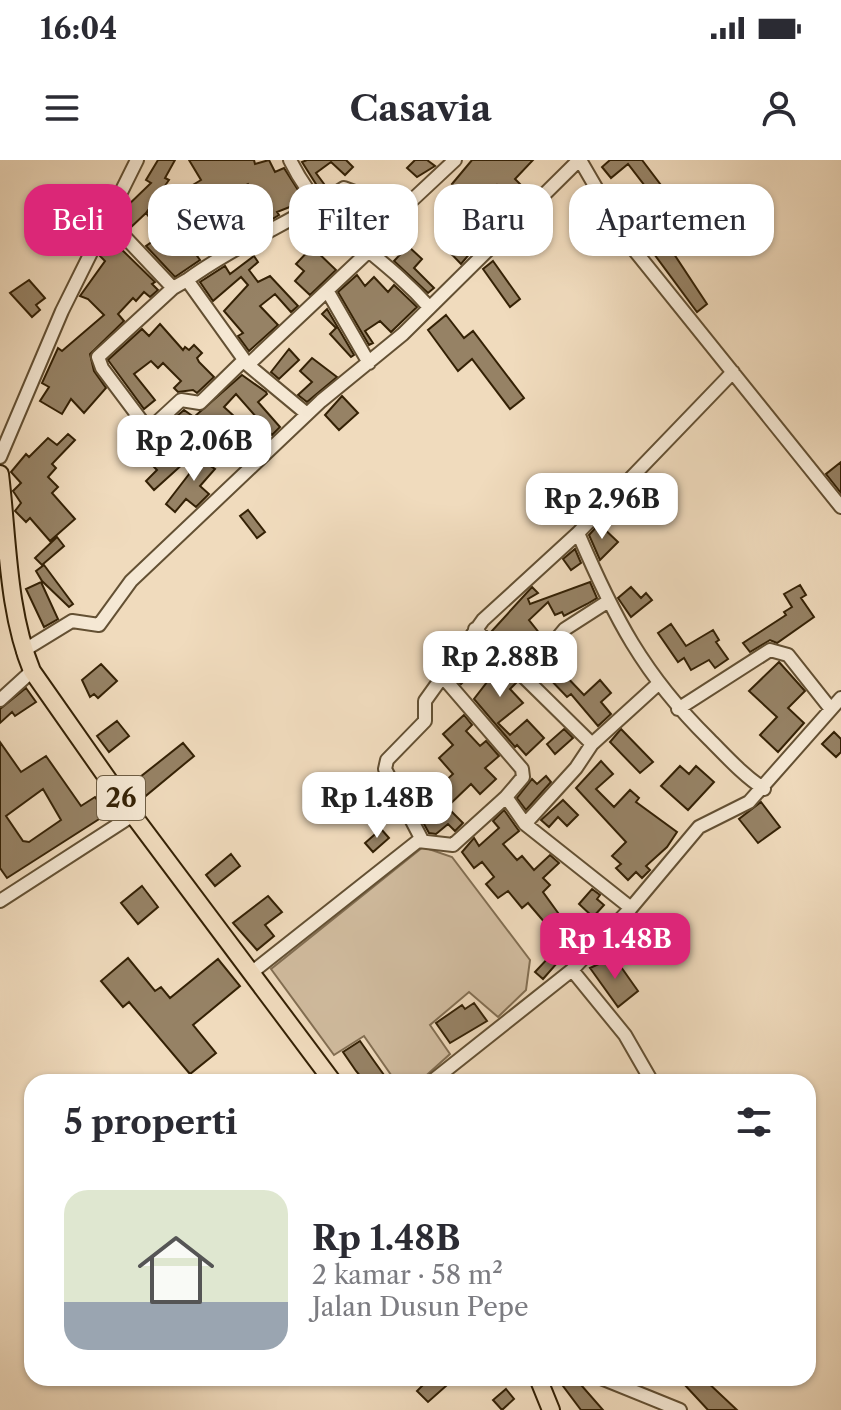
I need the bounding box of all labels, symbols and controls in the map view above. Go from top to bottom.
text: 16:04 [40,10,117,47]
icon: menu [40,86,84,130]
text: Casavia [349,86,492,130]
icon: person [757,86,801,130]
chip: Beli [24,184,132,256]
chip: Sewa [148,184,273,256]
chip: Filter [289,184,418,256]
chip: Baru [434,184,553,256]
chip: Apartemen [569,184,774,256]
pin: Rp 2.06B [111,415,277,483]
text: Rp 2.06B [135,425,253,457]
pin: Rp 2.96B [519,473,685,541]
text: Rp 2.96B [544,483,660,515]
pin: Rp 2.88B [417,631,583,699]
text: Rp 2.88B [441,641,559,673]
pin: Rp 1.48B [294,772,460,840]
road number: 26 [97,776,145,820]
text: Rp 1.48B [320,782,434,814]
pin: Rp 1.48B [532,913,698,981]
text: Rp 1.48B [558,923,672,955]
icon: filters [732,1100,776,1144]
text: 5 properti [64,1101,237,1143]
text: Rp 1.48B [312,1217,461,1259]
icon: home [128,1222,224,1318]
text: 2 kamar · 58 m² [312,1259,503,1291]
text: Jalan Dusun Pepe [312,1291,529,1323]

